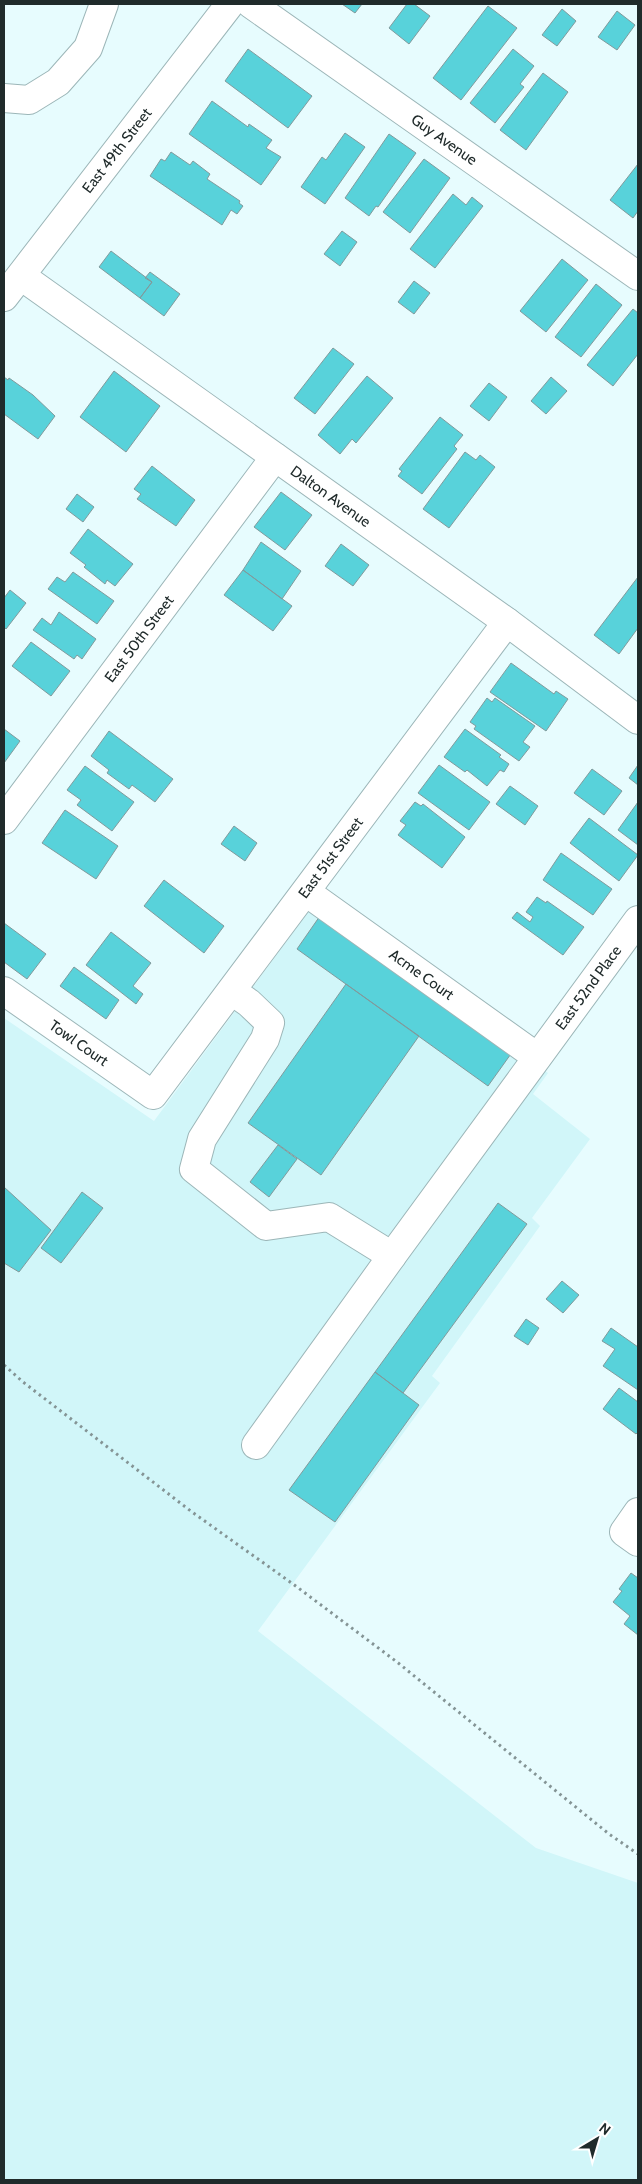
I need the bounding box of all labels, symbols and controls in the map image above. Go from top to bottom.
street label: East 49th Street [79,104,155,197]
street label: Guy Avenue [408,110,481,169]
street label: Dalton Avenue [287,462,374,531]
street label: East 50th Street [101,592,178,686]
street label: East 51st Street [294,814,367,902]
street label: East 52nd Place [552,942,625,1033]
street label: Acme Court [386,945,457,1004]
street label: Towl Court [46,1016,112,1070]
north arrow [572,2114,622,2164]
text: N [596,2119,614,2139]

